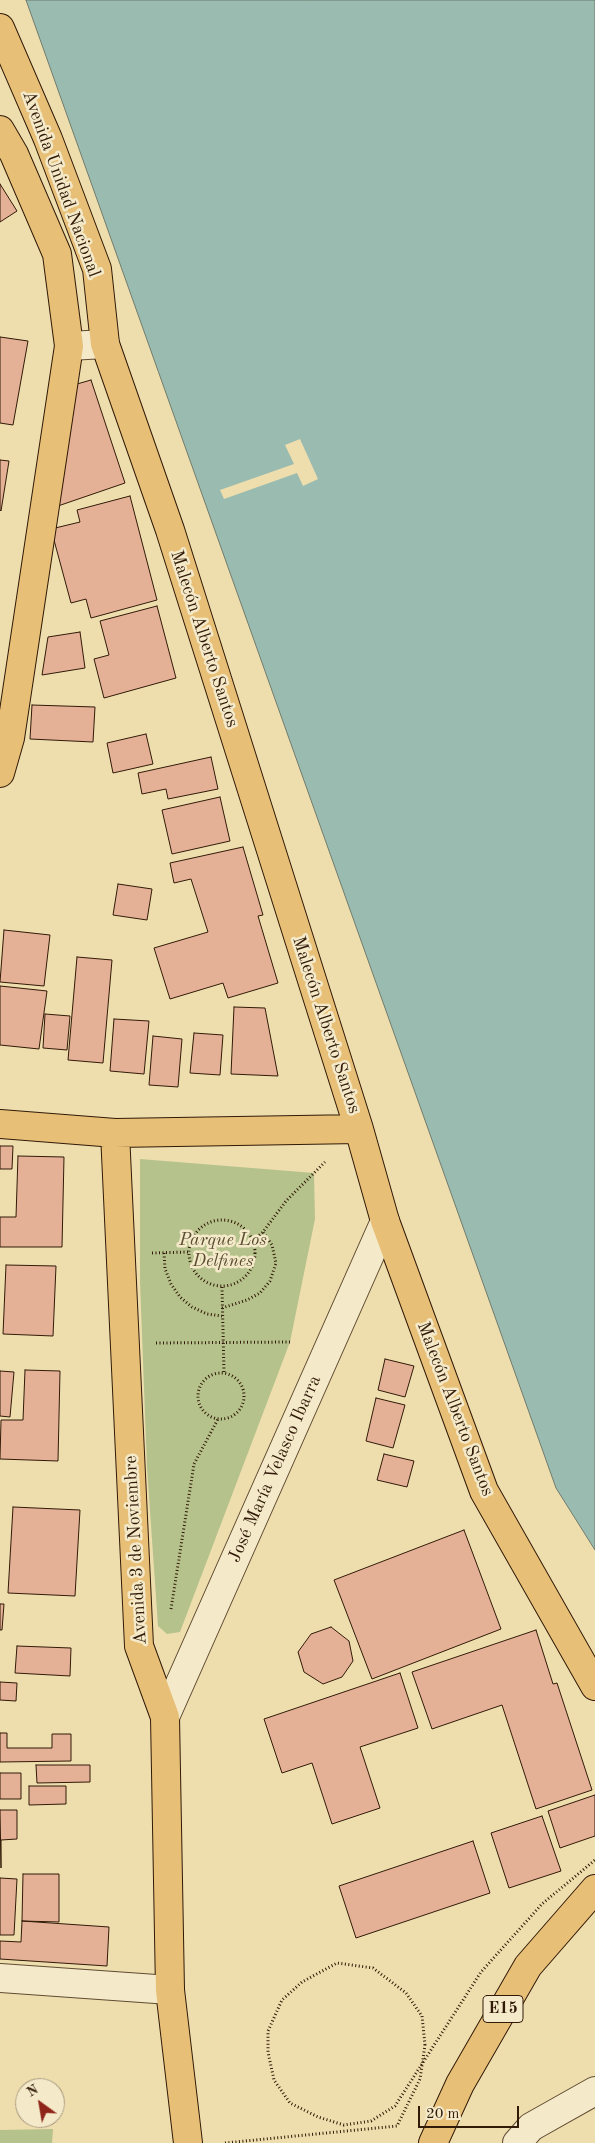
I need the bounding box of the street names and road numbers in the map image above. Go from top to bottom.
street label: Avenida Unidad Nacional [17,88,105,280]
street label: Malecón Alberto Santos [165,548,243,730]
street label: Malecón Alberto Santos [287,934,365,1116]
street label: Malecón Alberto Santos [412,1319,498,1499]
street label: José María Velasco Ibarra [224,1372,326,1566]
street label: Avenida 3 de Noviembre [120,1455,152,1645]
road number: E15 [483,1996,523,2022]

